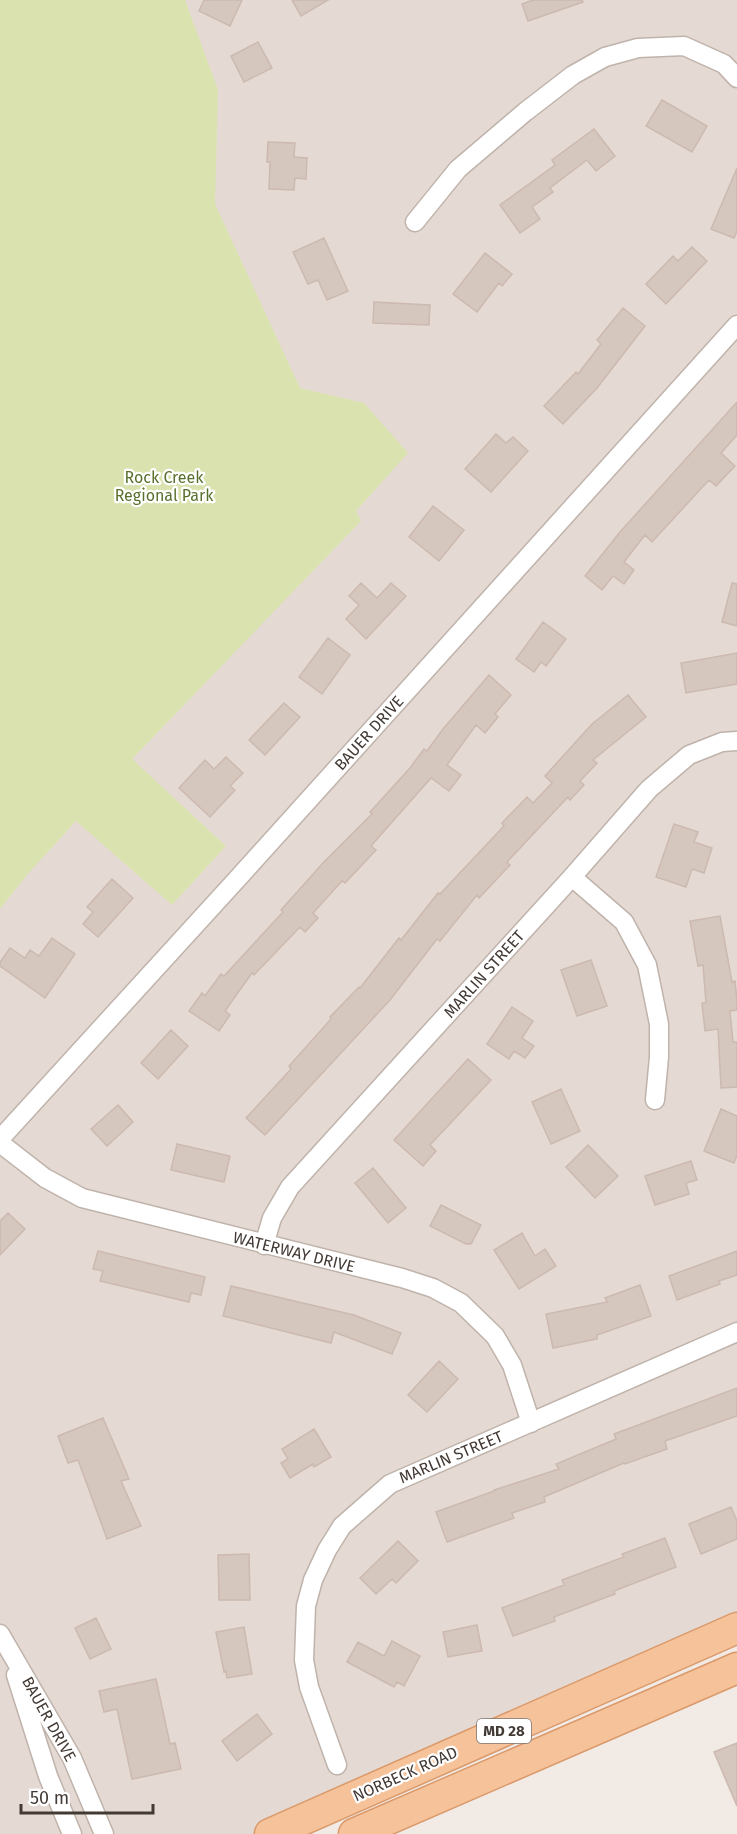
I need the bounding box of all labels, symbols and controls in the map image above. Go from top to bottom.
park label: Rock Creek Regional Park [115,468,214,505]
street label: BAUER DRIVE [331,692,407,774]
street label: MARLIN STREET [440,926,529,1022]
street label: WATERWAY DRIVE [231,1228,357,1276]
street label: MARLIN STREET [396,1426,506,1487]
street label: BAUER DRIVE [18,1673,80,1765]
road number: MD 28 [477,1719,531,1743]
street label: NORBECK ROAD [350,1742,460,1806]
scale bar [21,1777,153,1815]
text: 50 m [30,1787,69,1809]

